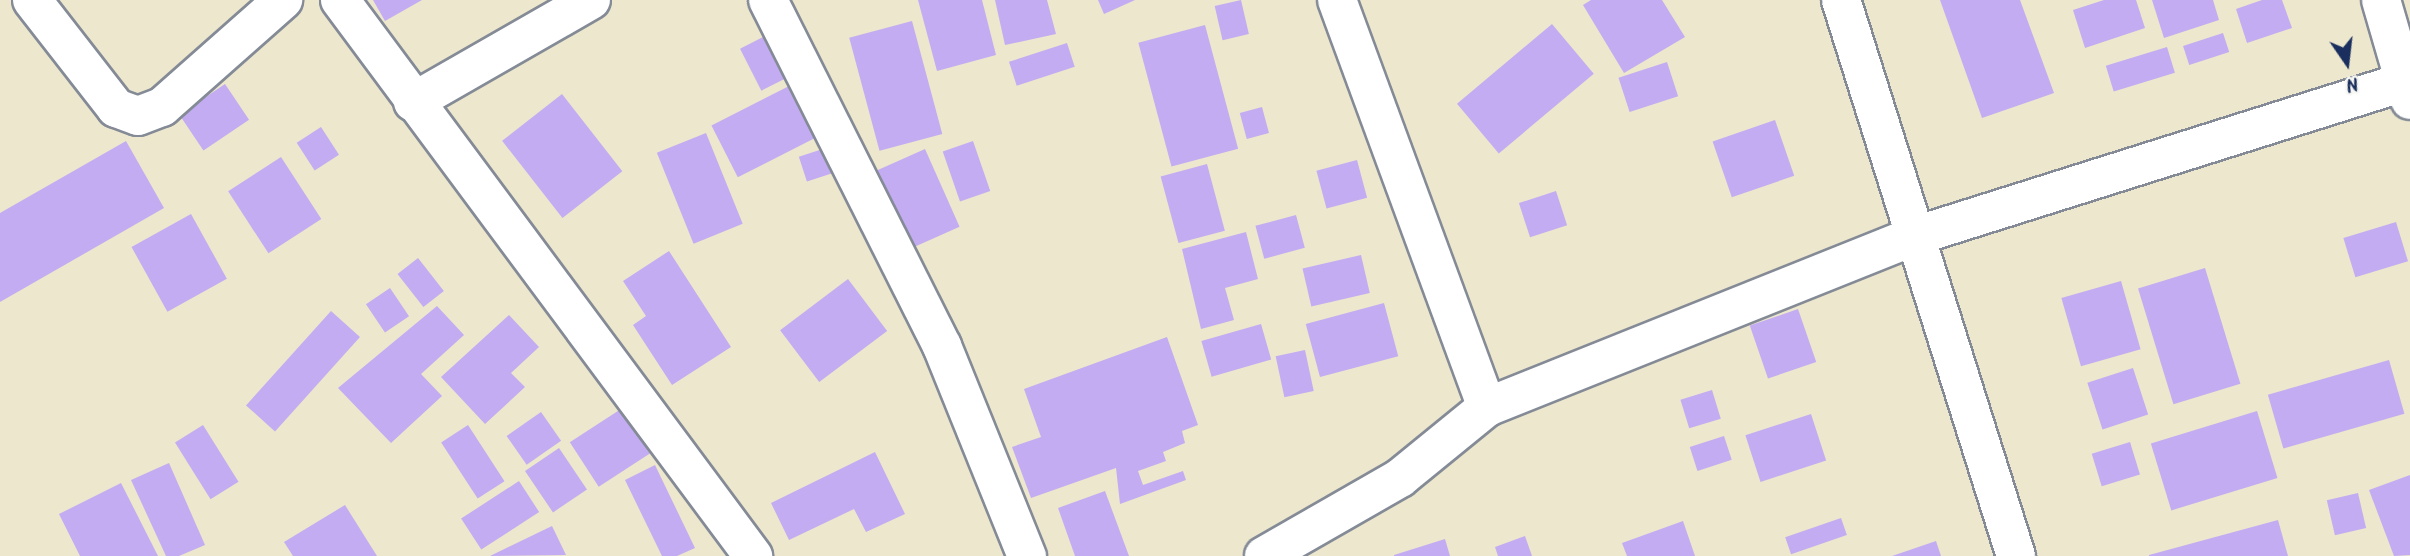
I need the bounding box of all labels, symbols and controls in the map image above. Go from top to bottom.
north arrow [2312,28,2382,98]
text: N [2343,67,2362,99]

